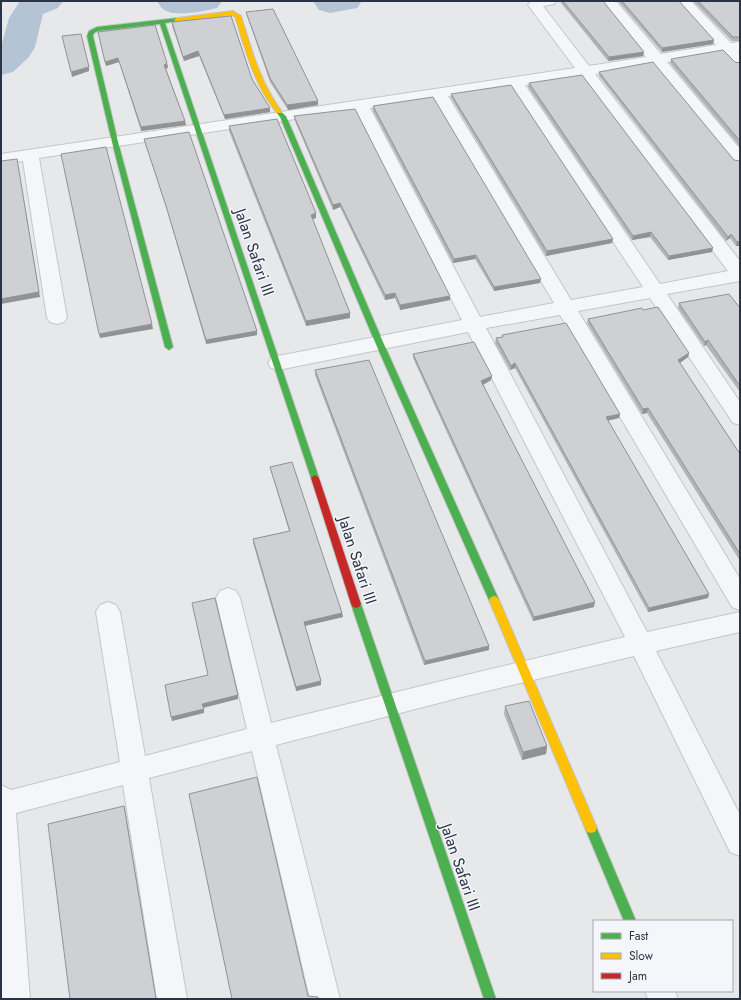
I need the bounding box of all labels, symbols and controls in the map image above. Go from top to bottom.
street label: Jalan Safari III [228,203,280,299]
street label: Jalan Safari III [332,511,383,607]
street label: Jalan Safari III [434,818,486,914]
legend [593,920,733,992]
text: Fast [629,927,648,945]
text: Slow [629,947,654,965]
text: Jam [627,967,647,985]

